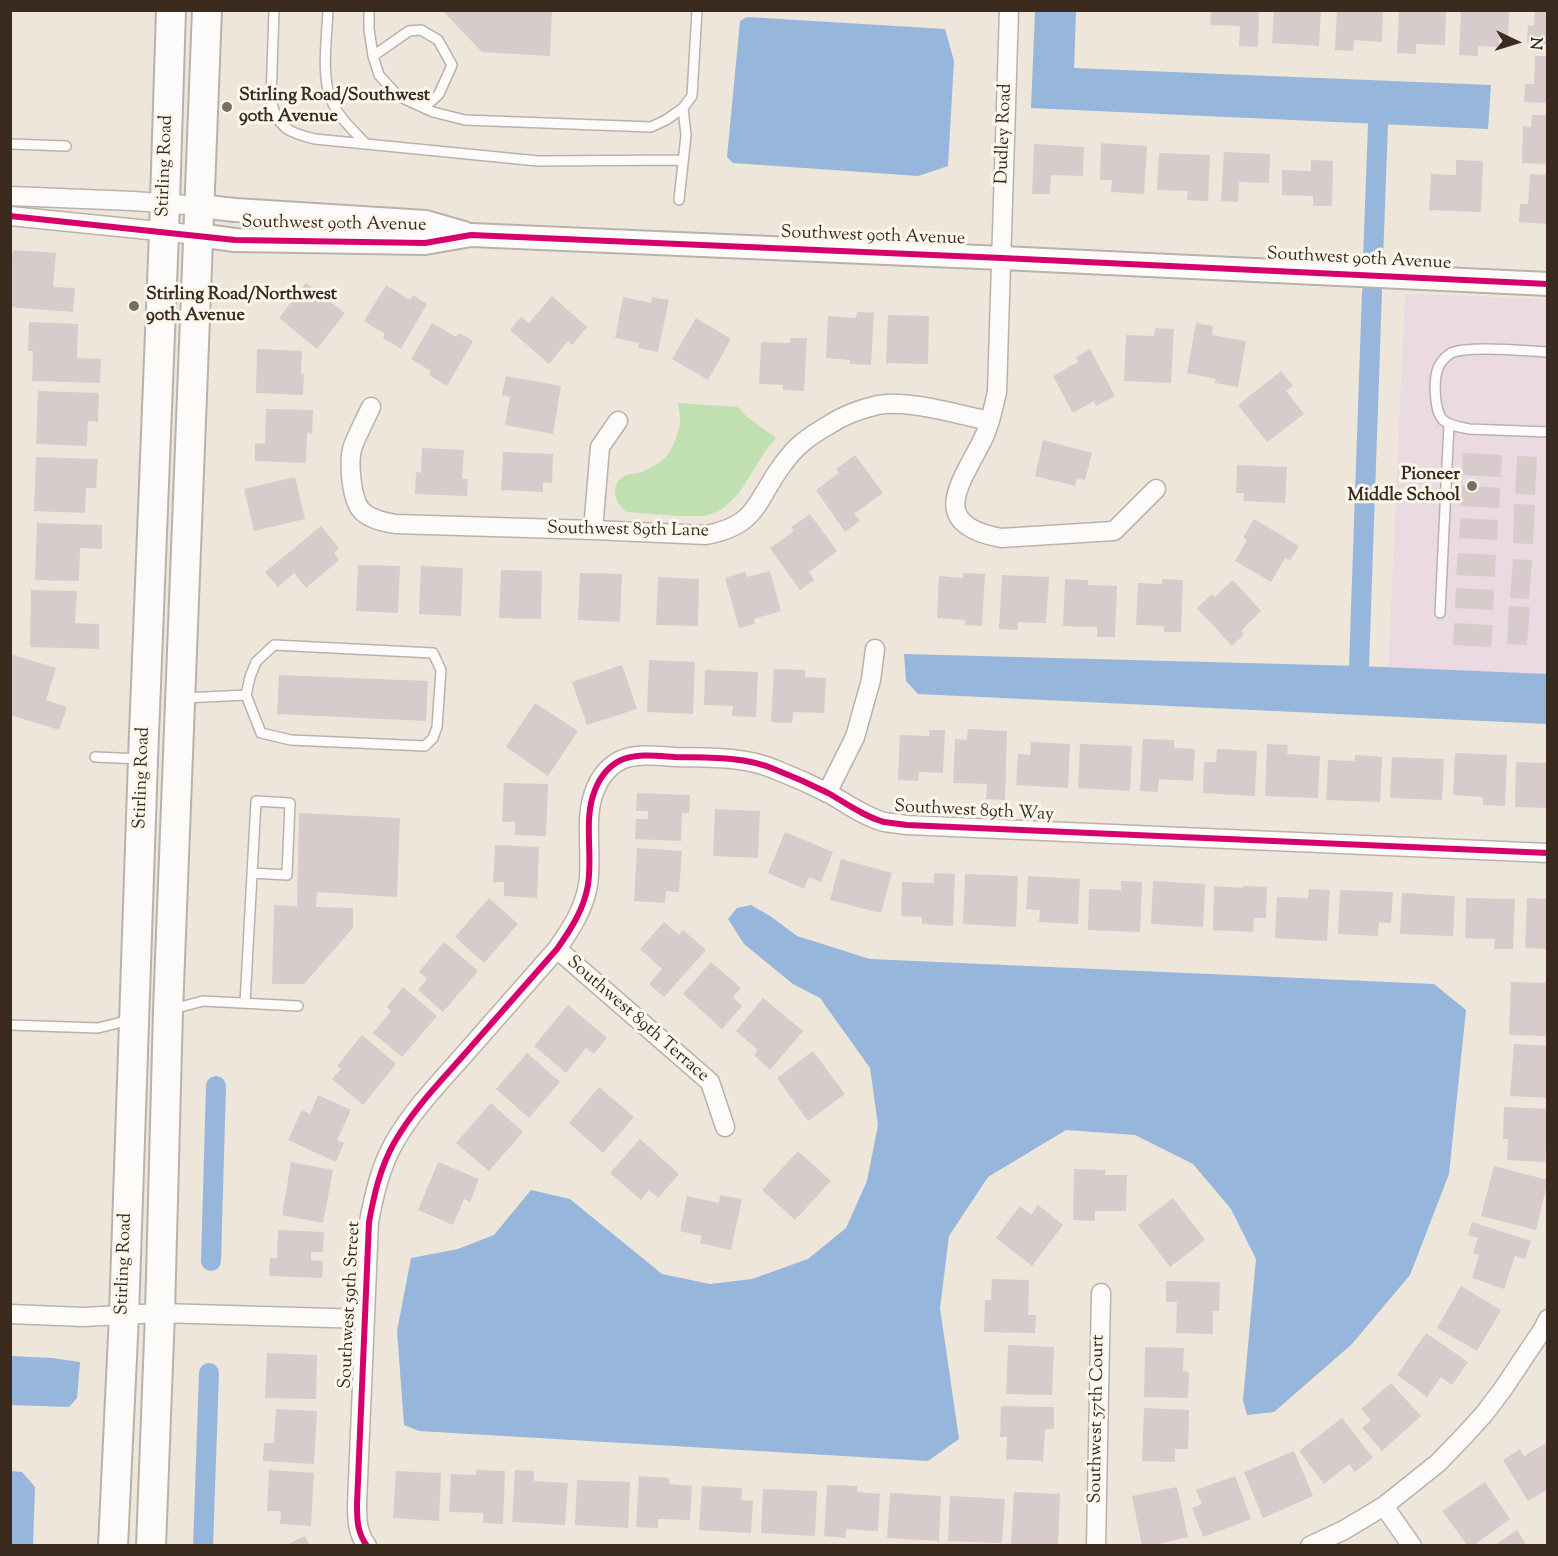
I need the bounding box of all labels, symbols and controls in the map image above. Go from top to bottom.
north arrow [1486,12,1546,72]
text: N [1523,36,1546,50]
street label: Dudley Road [992,83,1018,185]
place label: Stirling Road/Southwest 90th Avenue [239,86,430,128]
marker: Stirling Road/Southwest 90th Avenue [220,100,234,114]
street label: Stirling Road [153,115,179,217]
street label: Southwest 90th Avenue [241,213,427,237]
street label: Southwest 90th Avenue [780,223,966,251]
street label: Southwest 90th Avenue [1266,244,1452,276]
place label: Stirling Road/Northwest 90th Avenue [146,285,337,328]
marker: Stirling Road/Northwest 90th Avenue [127,299,141,313]
place label: Pioneer Middle School [1347,465,1460,508]
marker: Pioneer Middle School [1465,479,1479,493]
street label: Southwest 89th Lane [547,519,709,543]
street label: Stirling Road [130,727,156,829]
street label: Southwest 89th Way [894,797,1054,827]
street label: Southwest 89th Terrace [561,952,713,1088]
street label: Stirling Road [112,1213,138,1315]
street label: Southwest 59th Street [336,1221,366,1389]
street label: Southwest 57th Court [1086,1334,1110,1504]

